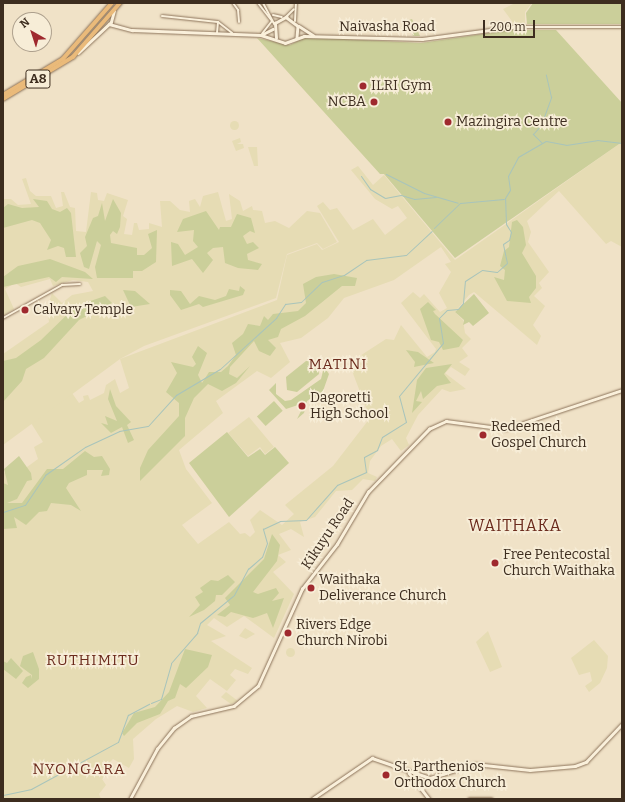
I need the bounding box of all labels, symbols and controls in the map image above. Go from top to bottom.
north arrow [12,12,52,52]
scale bar [485,12,537,38]
text: N [17,15,32,31]
street label: Naivasha Road [339,19,435,35]
text: 200 m [490,20,526,34]
road number: A8 [25,68,51,90]
place label: ILRI Gym [371,78,431,94]
marker: ILRI Gym [358,81,368,91]
place label: NCBA [327,94,366,110]
marker: NCBA [369,97,379,107]
place label: Mazingira Centre [456,114,567,130]
marker: Mazingira Centre [443,117,453,127]
place label: Calvary Temple [33,302,133,318]
marker: Calvary Temple [20,305,30,315]
district label: MATINI [308,356,368,374]
place label: Dagoretti High School [310,390,388,422]
marker: Dagoretti High School [297,401,307,411]
place label: Redeemed Gospel Church [491,419,586,452]
marker: Redeemed Gospel Church [478,430,488,440]
street label: Kikuyu Road [298,495,358,573]
district label: WAITHAKA [468,516,562,536]
place label: Free Pentecostal Church Waithaka [503,547,615,580]
marker: Free Pentecostal Church Waithaka [490,558,500,568]
place label: Waithaka Deliverance Church [319,572,446,604]
marker: Waithaka Deliverance Church [306,583,316,593]
place label: Rivers Edge Church Nirobi [296,617,388,650]
marker: Rivers Edge Church Nirobi [283,628,293,638]
district label: RUTHIMITU [46,652,140,670]
place label: St. Parthenios Orthodox Church [394,759,506,792]
district label: NYONGARA [32,761,126,779]
marker: St. Parthenios Orthodox Church [381,770,391,780]

